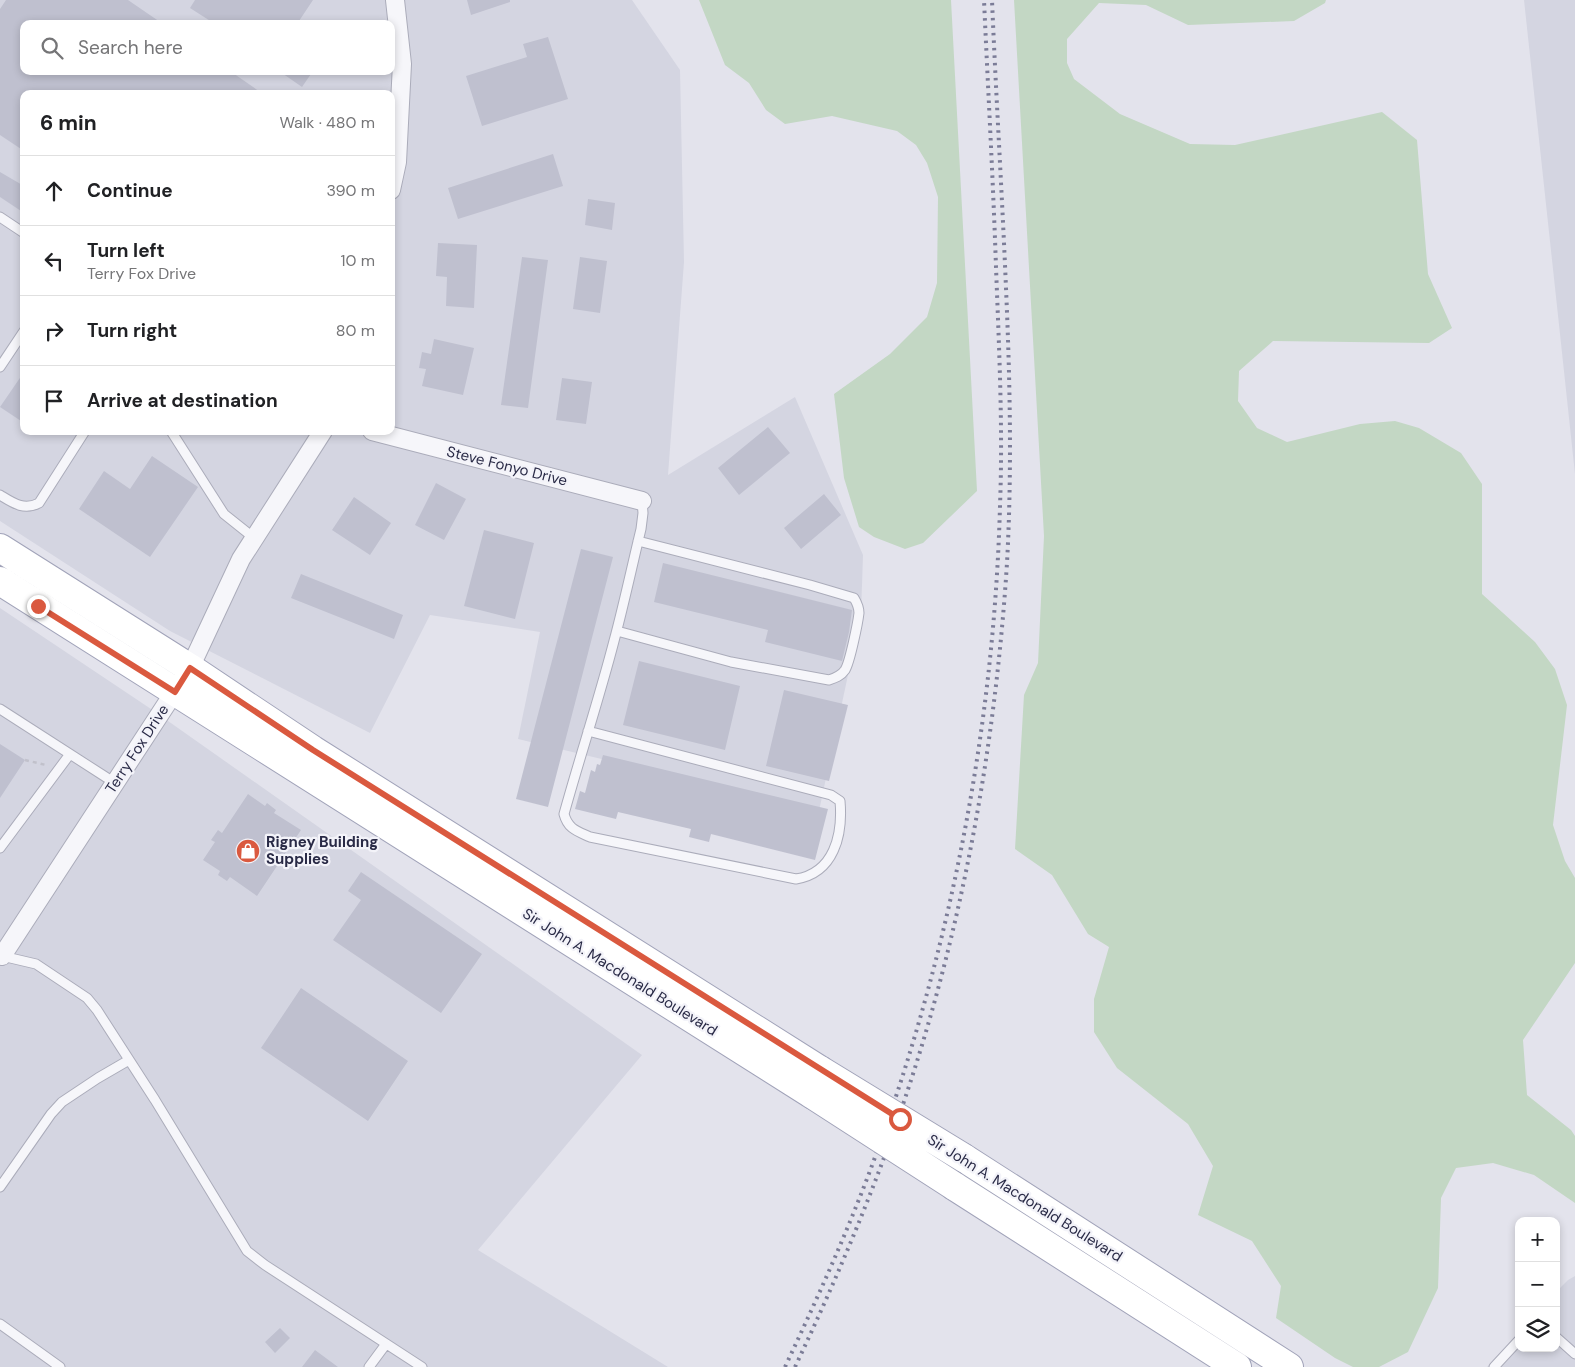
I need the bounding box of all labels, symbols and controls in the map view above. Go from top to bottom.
search box [20,20,395,75]
icon: search [38,34,66,62]
text: Search here [78,35,183,60]
text: 6 min [40,109,97,137]
text: Walk · 480 m [279,112,375,133]
icon: ahead [40,177,68,205]
text: Continue [87,178,173,203]
text: 390 m [327,180,375,201]
text: Turn left [87,238,165,263]
icon: left [40,247,68,275]
text: 10 m [341,250,375,271]
text: Terry Fox Drive [87,263,196,284]
icon: right [40,317,68,345]
text: Turn right [87,318,177,343]
text: 80 m [336,320,375,341]
icon: arrive [40,387,68,415]
text: Arrive at destination [87,388,278,413]
street label: Steve Fonyo Drive [445,441,569,491]
route end [27,595,50,618]
street label: Terry Fox Drive [101,701,173,797]
place label: Rigney Building Supplies [266,832,378,869]
shop icon: Rigney Building Supplies [235,838,261,864]
street label: Sir John A. Macdonald Boulevard [519,904,721,1040]
route start [889,1108,912,1131]
street label: Sir John A. Macdonald Boulevard [924,1130,1126,1266]
map controls [1515,1217,1560,1352]
button: + [1515,1217,1560,1262]
button: − [1515,1262,1560,1307]
button: layers [1515,1307,1560,1352]

